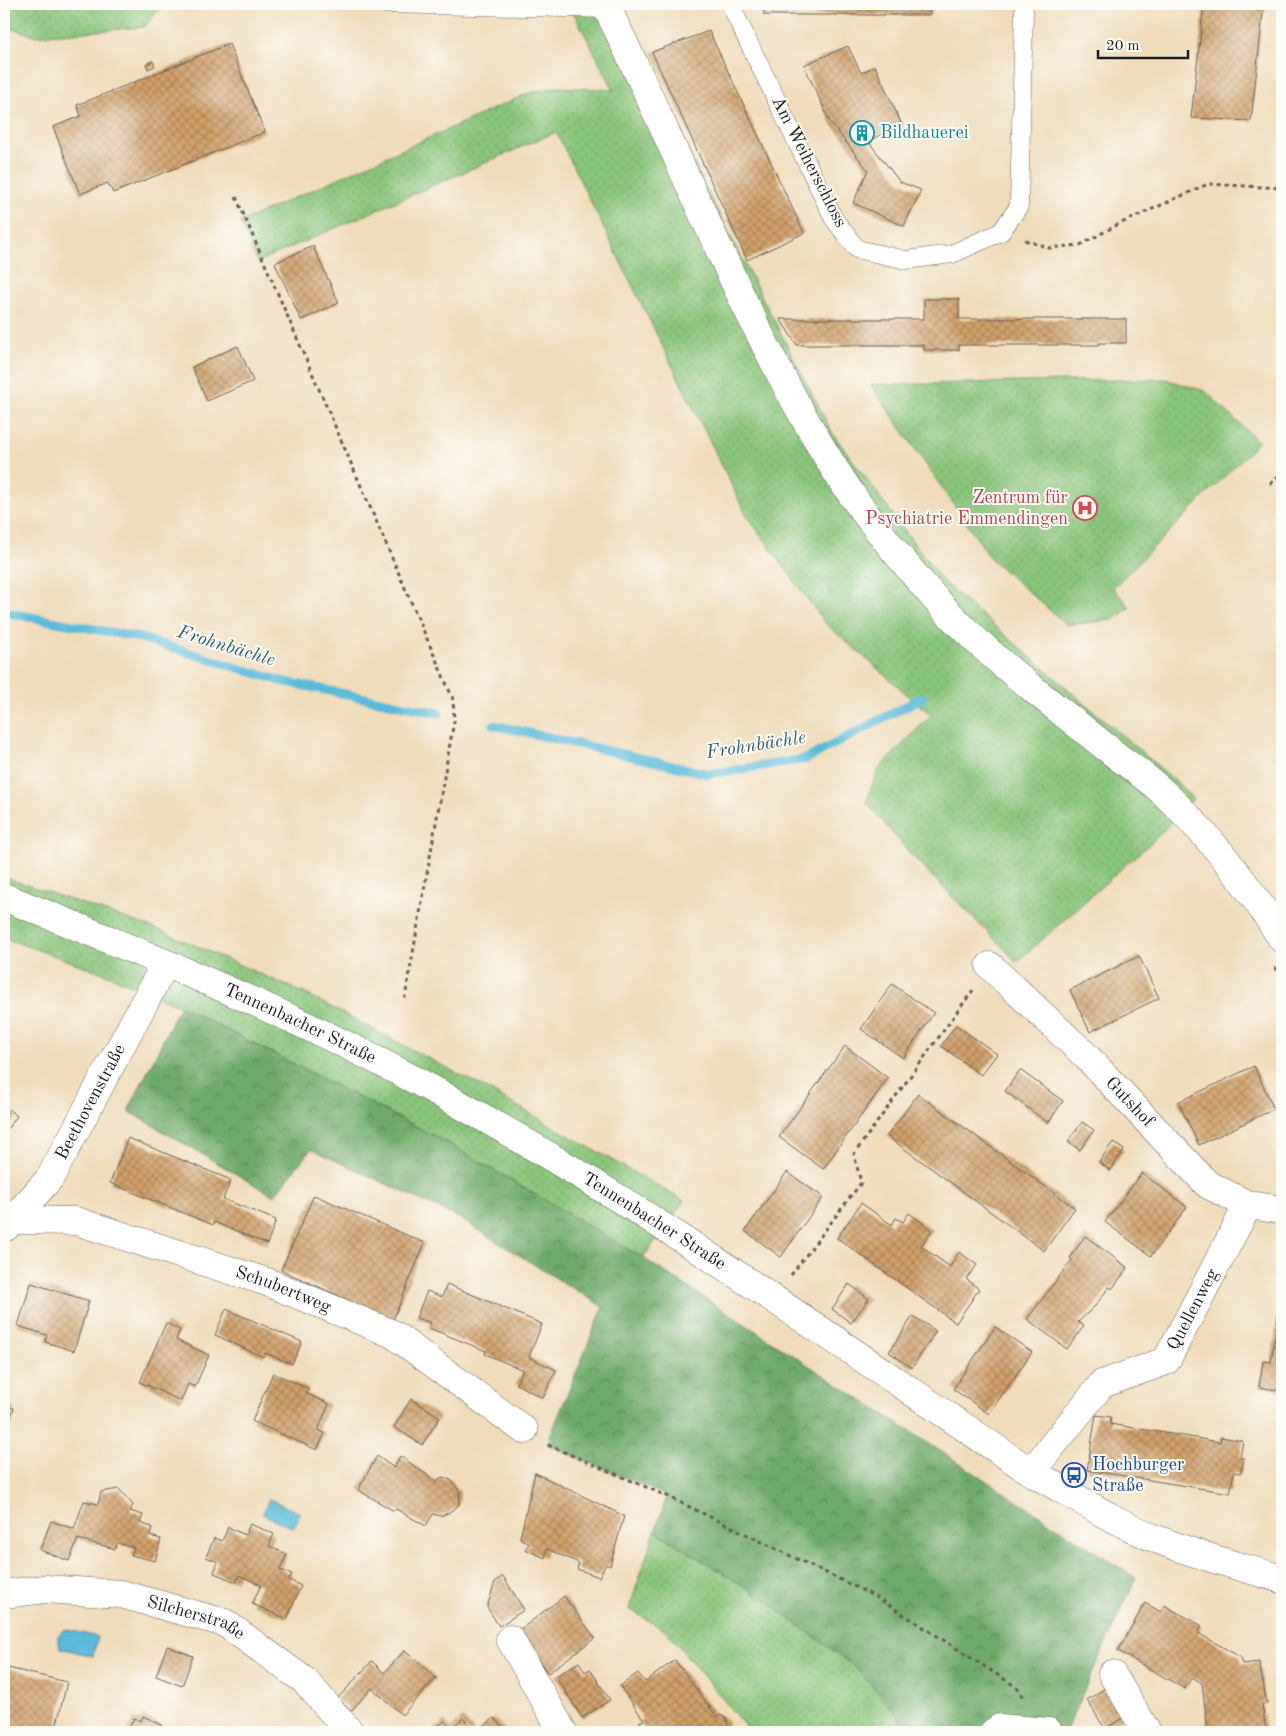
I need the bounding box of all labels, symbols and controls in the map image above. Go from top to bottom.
scale bar [1098,28,1188,60]
text: 20 m [1106,39,1140,54]
street label: Am Weiherschloss [768,94,850,230]
building icon: Bildhauerei [849,120,875,146]
place label: Bildhauerei [880,124,969,142]
place label: Zentrum für Psychiatrie Emmendingen [865,489,1069,528]
hospital icon: Zentrum für Psychiatrie Emmendingen [1072,495,1098,521]
water label: Frohnbächle [174,623,277,671]
water label: Frohnbächle [704,729,807,763]
street label: Tennenbacher Straße [221,981,379,1067]
street label: Beethovenstraße [53,1041,129,1163]
street label: Gutshof [1102,1074,1158,1131]
street label: Tennenbacher Straße [579,1170,729,1273]
street label: Schubertweg [233,1264,334,1316]
street label: Quellenweg [1164,1266,1222,1353]
place label: Hochburger Straße [1092,1456,1185,1495]
bus stop icon: Hochburger Straße [1061,1462,1087,1488]
street label: Silcherstraße [145,1593,248,1643]

